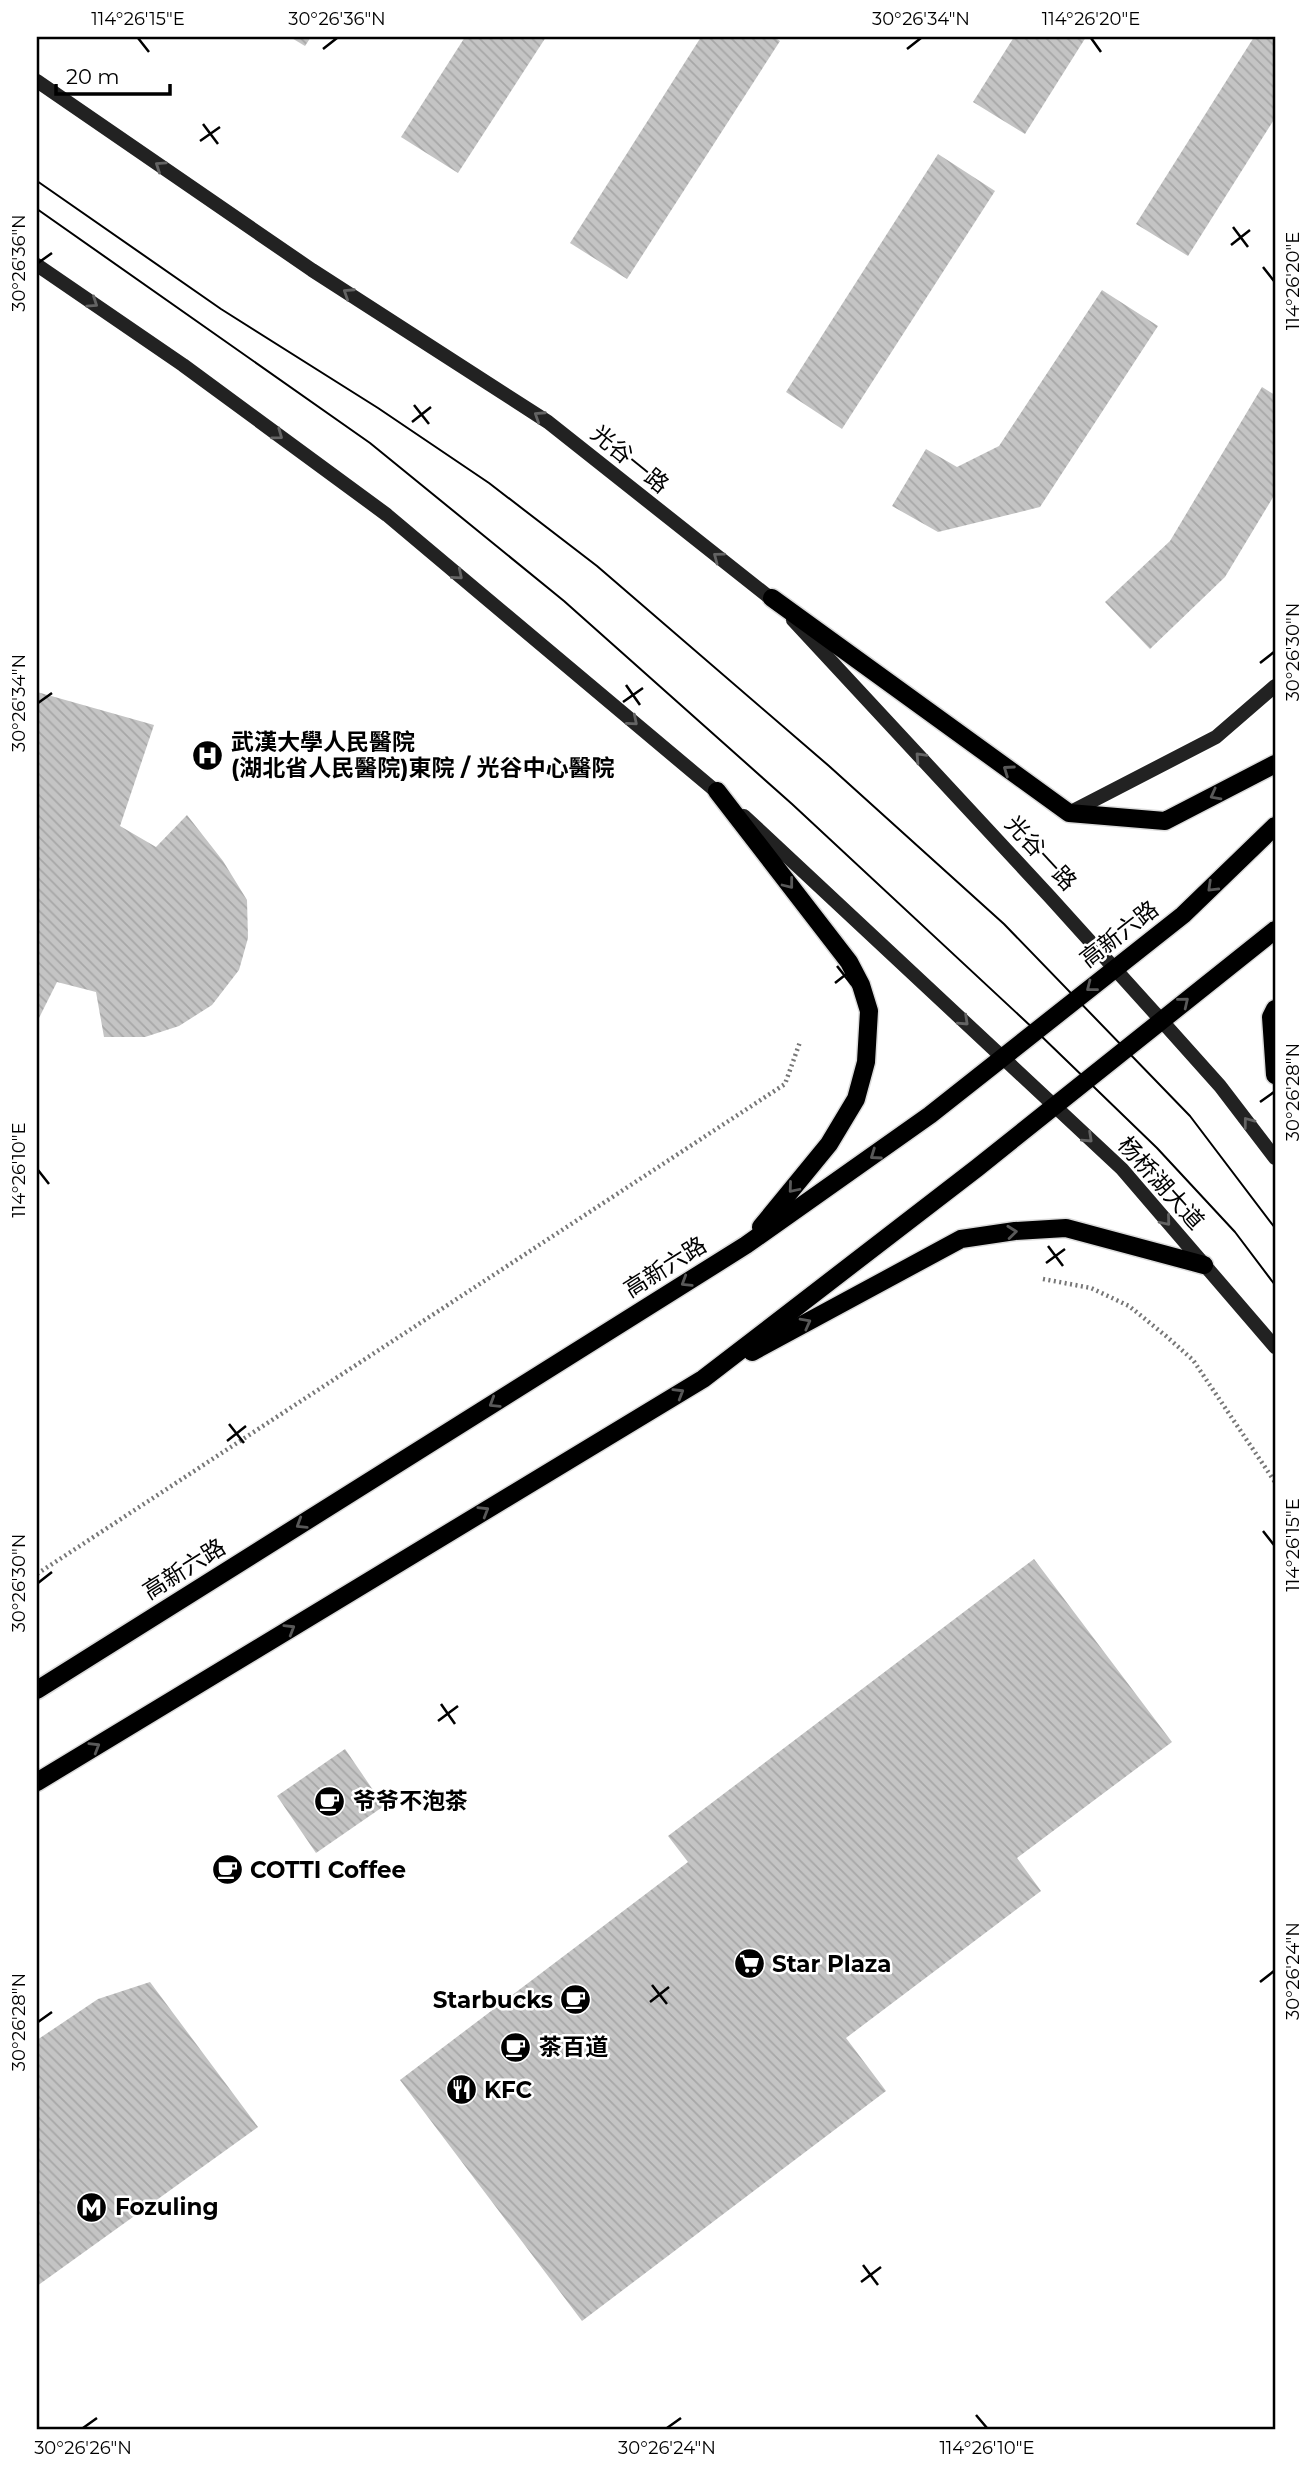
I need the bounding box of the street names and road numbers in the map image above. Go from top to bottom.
street label: 光谷一路 [585,419,675,499]
street label: 光谷一路 [999,810,1083,896]
street label: 高新六路 [1074,895,1164,973]
street label: 杨桥湖大道 [1112,1131,1210,1235]
street label: 高新六路 [619,1231,711,1303]
street label: 高新六路 [138,1533,230,1605]

